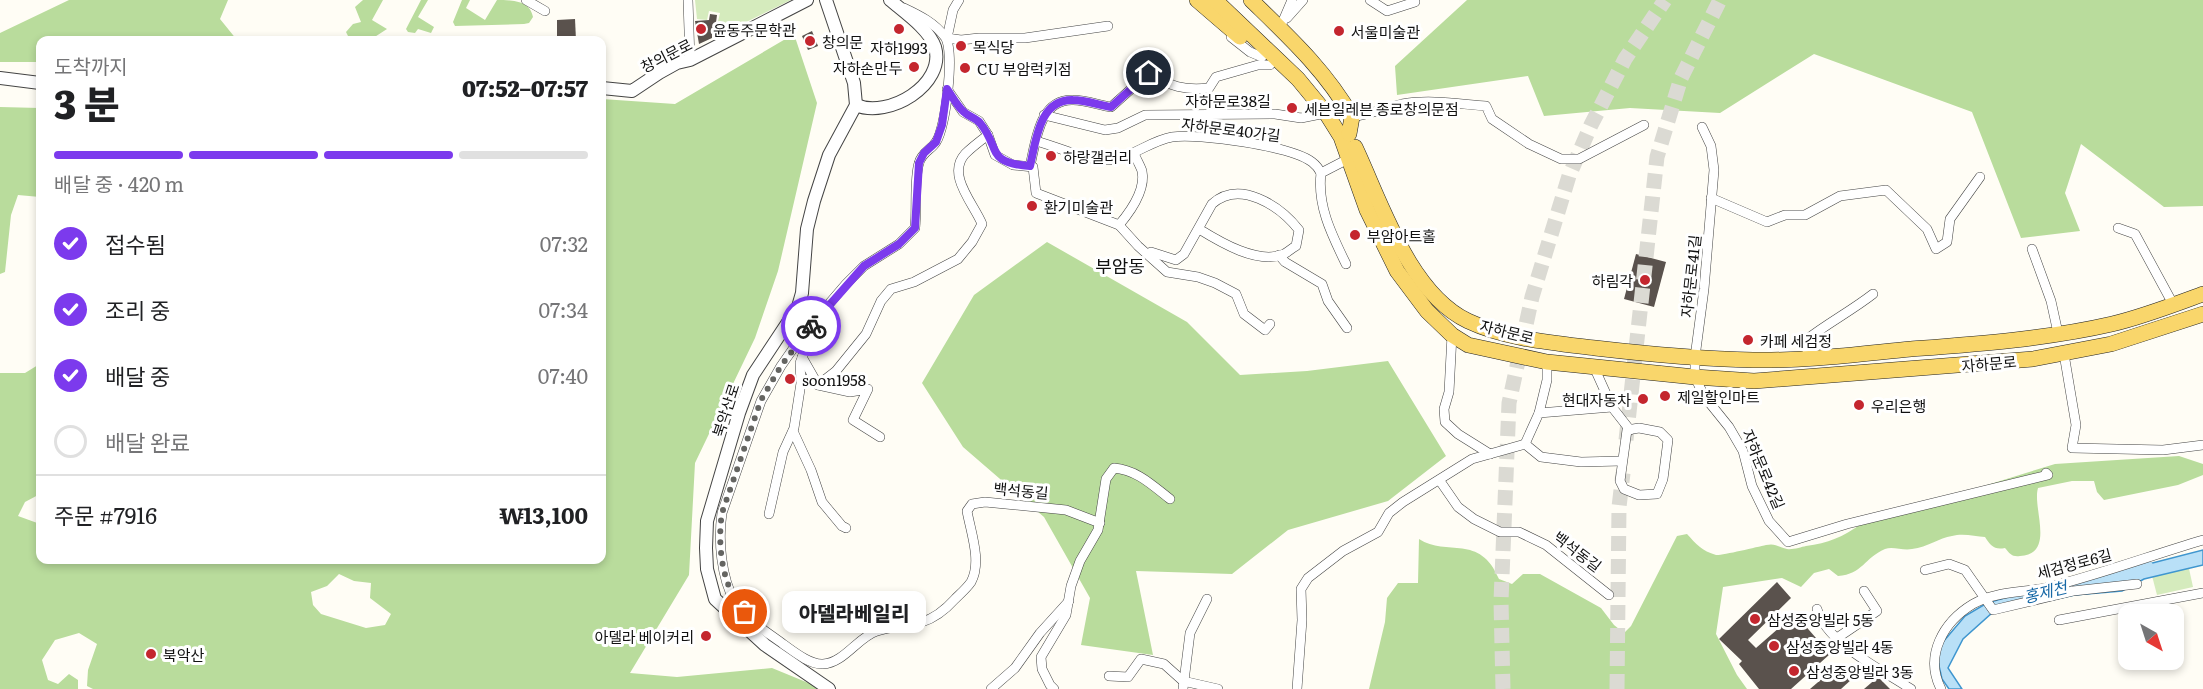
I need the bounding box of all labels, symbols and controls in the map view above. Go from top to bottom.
place label: 윤동주문학관 [713,18,796,41]
place label: 서울미술관 [1351,20,1420,43]
marker: 윤동주문학관 [694,22,708,36]
marker: 자하1993 [892,22,906,36]
marker: 서울미술관 [1332,24,1346,38]
place label: 창의문 [822,30,863,53]
street label: 창의문로 [636,32,696,78]
marker: 창의문 [803,34,817,48]
place label: 목식당 [973,35,1015,58]
place label: 자하1993 [870,36,928,59]
marker: 목식당 [954,39,968,53]
pin [1123,47,1174,98]
text: 도착까지 [54,50,128,80]
place label: 자하손만두 [833,56,902,79]
icon: home [1132,56,1165,89]
place label: CU 부암럭키점 [977,57,1072,80]
marker: 자하손만두 [907,60,921,74]
marker: CU 부암럭키점 [958,61,972,75]
text: 07:52–07:57 [462,71,588,104]
text: 3 분 [54,73,120,131]
street label: 자하문로38길 [1185,89,1271,112]
place label: 세븐일레븐 종로창의문점 [1304,97,1459,120]
marker: 세븐일레븐 종로창의문점 [1285,101,1299,115]
street label: 자하문로40가길 [1180,112,1282,146]
place label: 하랑갤러리 [1063,145,1132,168]
marker: 하랑갤러리 [1044,149,1058,163]
text: 배달 중 · 420 m [54,168,184,198]
place label: 환기미술관 [1044,195,1113,218]
marker: 환기미술관 [1025,199,1039,213]
place label: 부암아트홀 [1367,224,1436,247]
icon: check [54,227,87,260]
text: 접수됨 [105,227,166,260]
text: 07:32 [540,228,588,258]
marker: 부암아트홀 [1348,228,1362,242]
street label: 자하문로41길 [1674,233,1706,319]
district label: 부암동 [1095,252,1145,279]
place label: 하림각 [1592,269,1633,292]
marker: 하림각 [1638,273,1652,287]
icon: check [54,293,87,326]
text: 조리 중 [105,293,170,326]
text: 07:34 [538,294,588,324]
courier [781,296,841,356]
icon: bike [795,310,828,343]
street label: 자하문로 [1477,313,1537,349]
place label: 카페 세검정 [1760,329,1832,352]
marker: 카페 세검정 [1741,333,1755,347]
street label: 자하문로 [1961,349,2017,377]
icon: check [54,359,87,392]
text: 배달 중 [105,359,170,392]
text: 07:40 [538,360,588,390]
place label: soon1958 [802,368,866,391]
marker: soon1958 [783,372,797,386]
street label: 북악산로 [706,380,744,440]
place label: 제일할인마트 [1677,385,1760,408]
place label: 현대자동차 [1562,388,1631,411]
marker: 제일할인마트 [1658,389,1672,403]
marker: 현대자동차 [1636,392,1650,406]
place label: 우리은행 [1871,394,1926,417]
marker: 우리은행 [1852,398,1866,412]
text: 배달 완료 [105,425,190,458]
street label: 자하문로42길 [1737,425,1791,513]
street label: 백석동길 [993,476,1049,504]
text: 주문 #7916 [54,498,157,531]
text: ₩13,100 [499,498,588,531]
street label: 백석동길 [1549,525,1607,577]
street label: 세검정로6길 [2034,542,2114,584]
water label: 홍제천 [2021,573,2072,608]
pin [719,586,770,637]
callout: 아델라베일리 [781,591,925,633]
icon: bag [728,595,761,628]
text: 아델라베일리 [799,597,909,627]
north arrow [2118,604,2184,670]
map controls [2118,604,2184,670]
place label: 삼성중앙빌라 5동 [1767,608,1874,631]
marker: 삼성중앙빌라 5동 [1748,612,1762,626]
place label: 아델라 베이커리 [594,625,694,648]
marker: 아델라 베이커리 [699,629,713,643]
place label: 삼성중앙빌라 4동 [1786,635,1894,658]
marker: 삼성중앙빌라 4동 [1767,639,1781,653]
place label: 북악산 [163,643,205,666]
marker: 북악산 [144,647,158,661]
place label: 삼성중앙빌라 3동 [1806,660,1914,683]
marker: 삼성중앙빌라 3동 [1787,664,1801,678]

